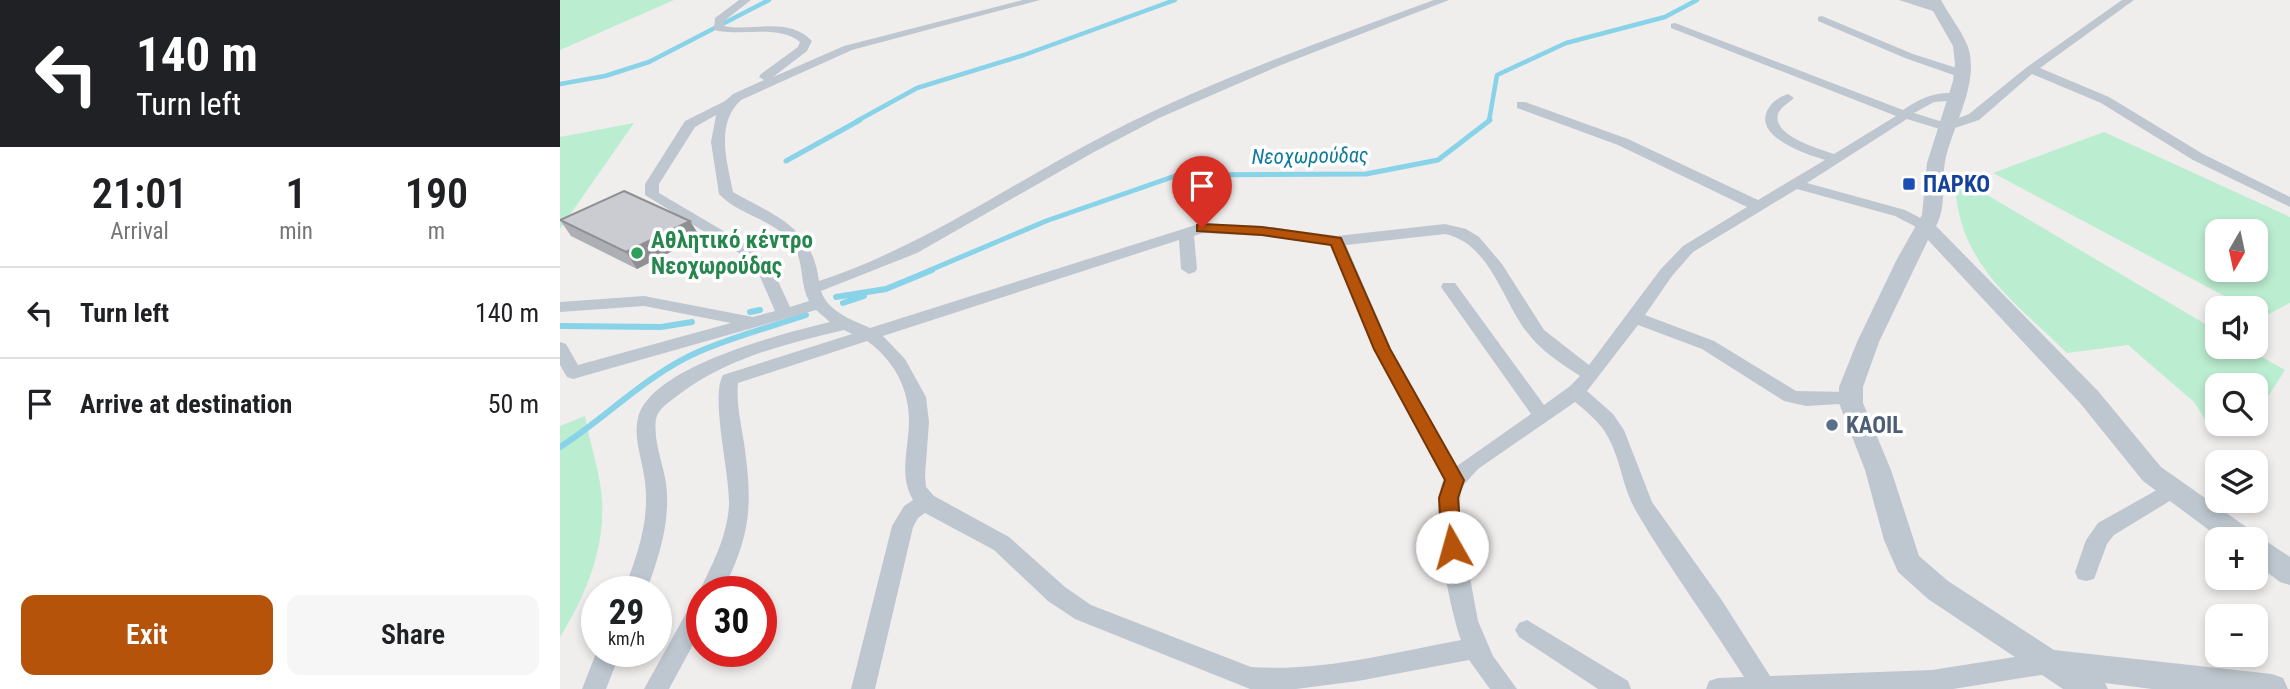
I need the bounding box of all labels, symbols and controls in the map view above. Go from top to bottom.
text: 140 m [136,26,258,83]
icon: left [21,28,112,119]
text: Turn left [136,85,241,123]
water label: Νεοχωρούδας [1251,143,1369,169]
pin [1172,156,1232,228]
icon: arrive [1183,167,1221,205]
text: 21:01 [92,169,187,218]
text: 1 [286,169,307,218]
text: 190 [405,169,468,218]
place label: ΠΑΡΚΟ [1923,171,1990,198]
marker: ΠΑΡΚΟ [1901,176,1917,192]
text: Arrival [110,218,169,245]
text: min [279,218,313,245]
text: m [428,218,445,245]
north arrow [2205,219,2268,282]
map controls [2205,219,2268,667]
place label: Αθλητικό κέντρο Νεοχωρούδας [651,227,813,280]
marker: Αθλητικό κέντρο Νεοχωρούδας [629,245,645,261]
icon: left [21,294,59,332]
button: sound [2205,296,2268,359]
text: Turn left [80,298,169,328]
text: 140 m [475,298,539,328]
button: search [2205,373,2268,436]
icon: arrive [21,385,59,423]
text: Arrive at destination [80,389,292,419]
text: 50 m [488,389,539,419]
place label: KAOIL [1846,412,1903,439]
marker: KAOIL [1824,417,1840,433]
button: layers [2205,450,2268,513]
position arrow [1415,510,1489,584]
button: + [2205,527,2268,590]
speed limit sign: 30 [686,576,777,667]
text: 29 [609,592,644,633]
button: Exit [21,595,273,675]
button: Share [287,595,539,675]
button: − [2205,604,2268,667]
text: km/h [608,628,645,649]

